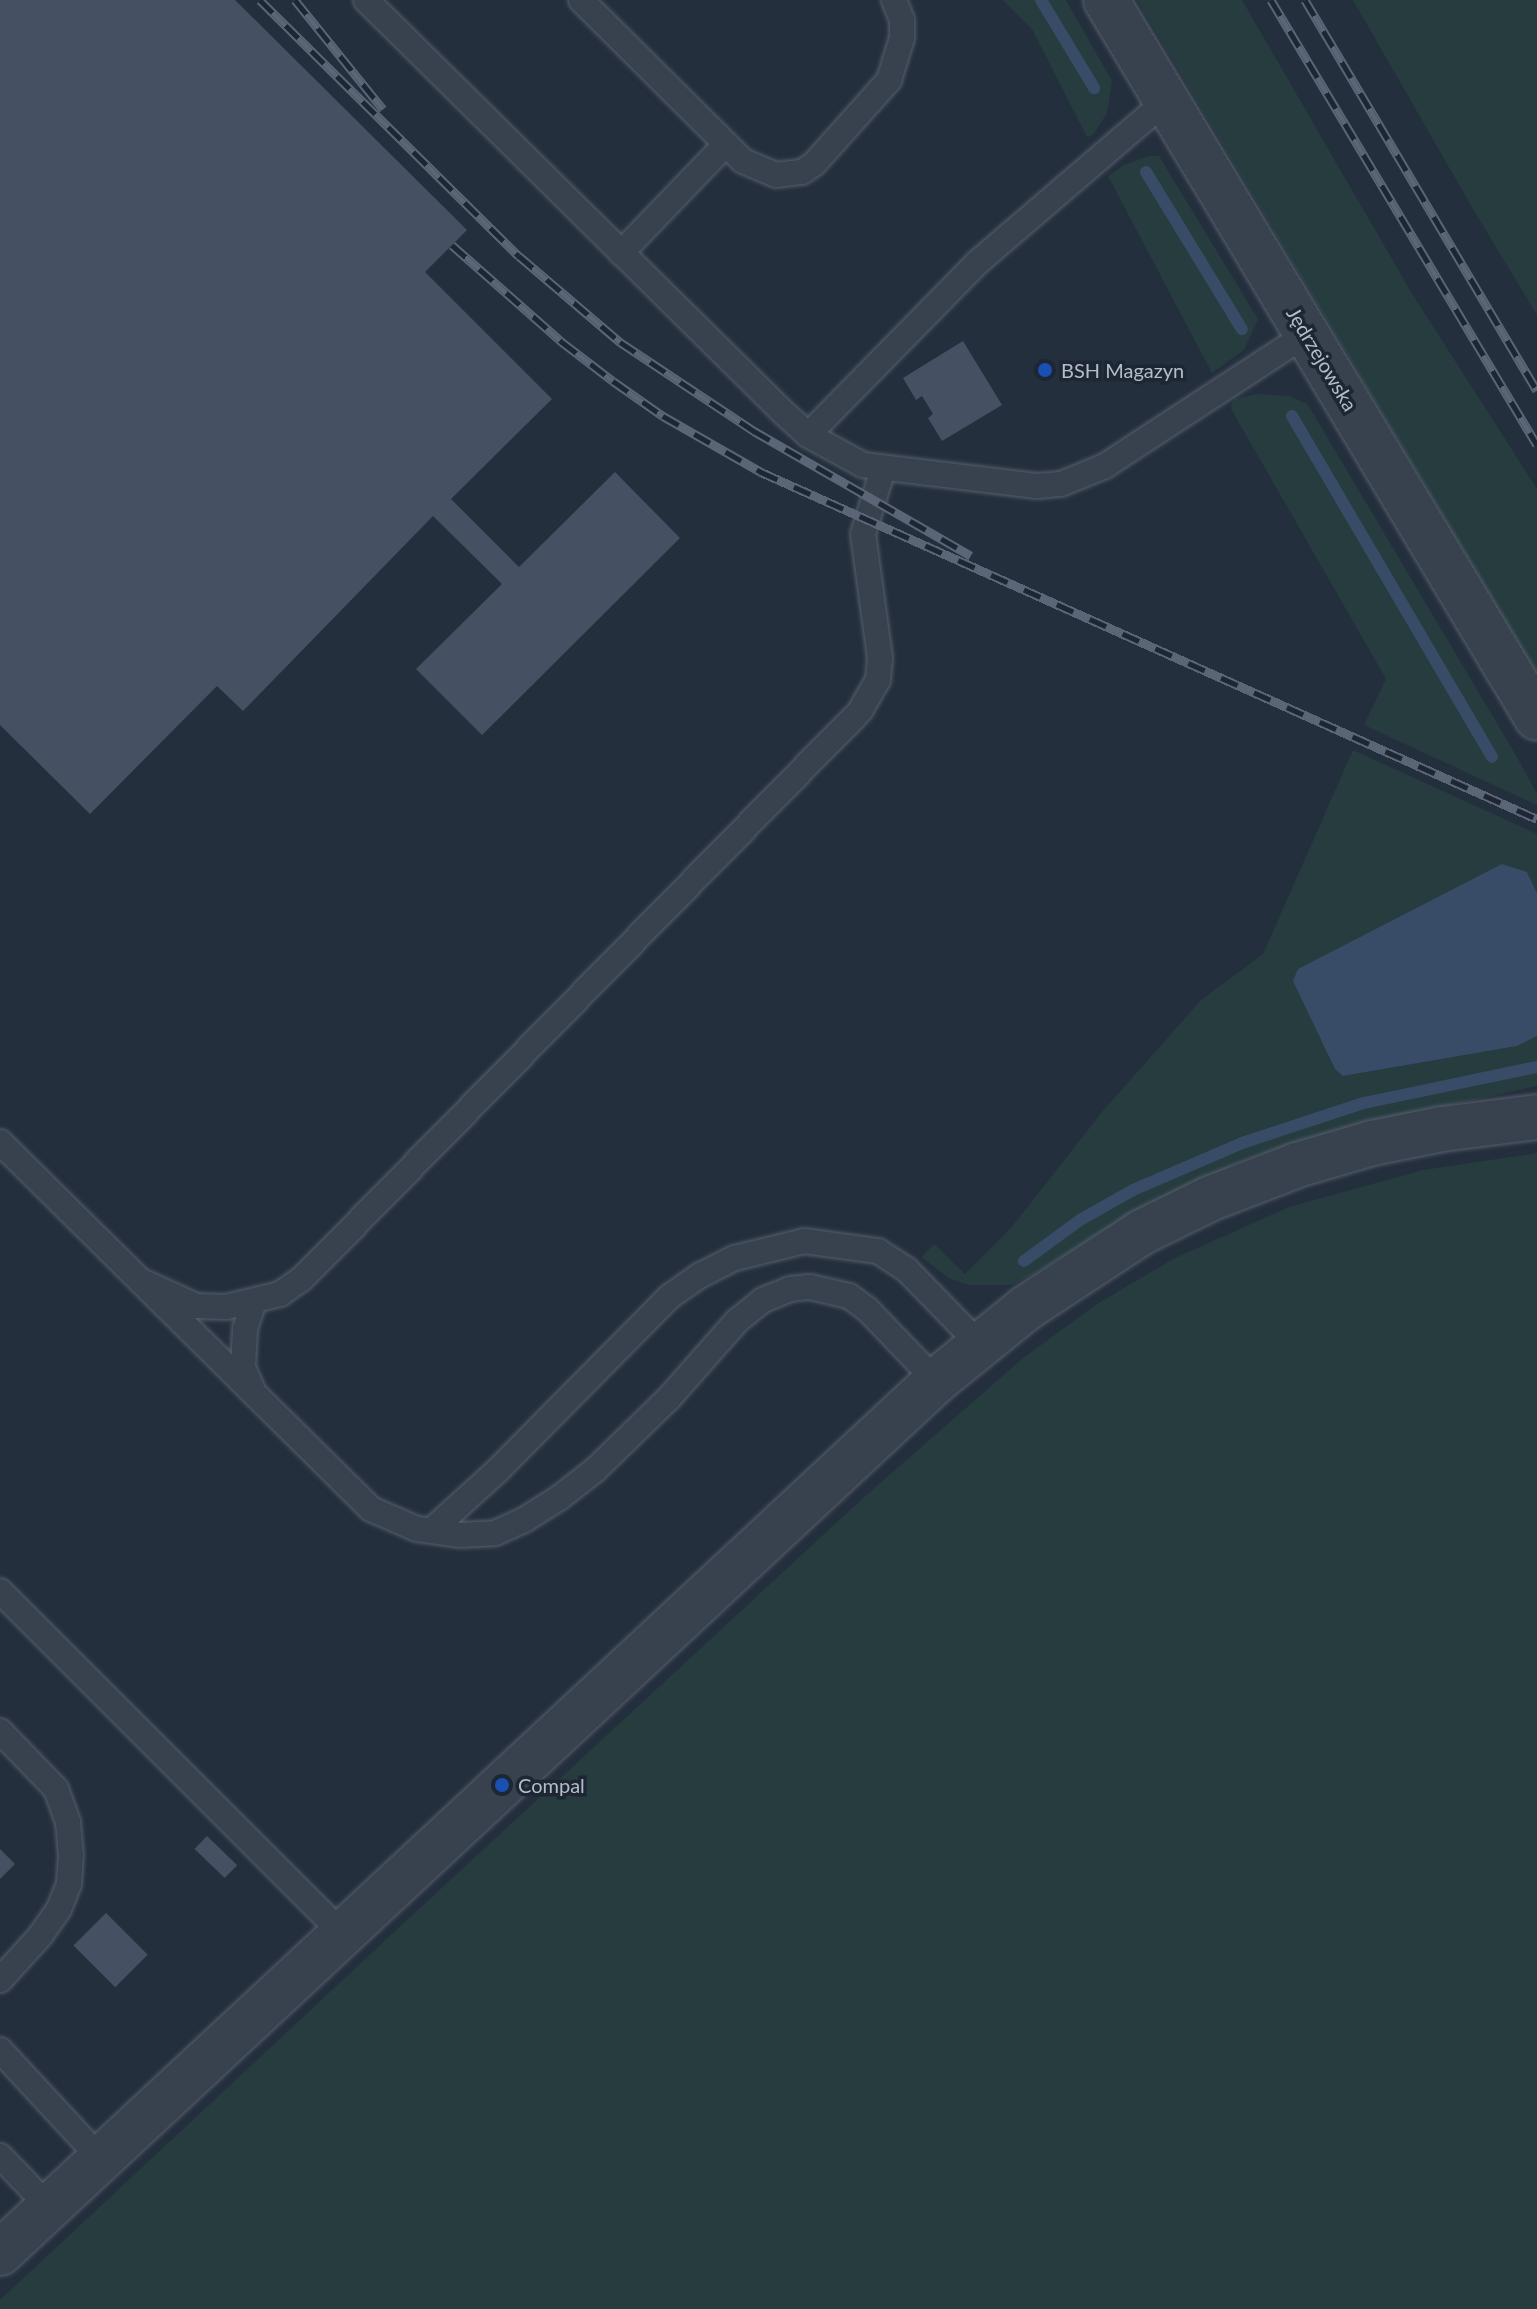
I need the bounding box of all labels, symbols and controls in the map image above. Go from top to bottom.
street label: Jędrzejowska [1282,303,1362,415]
place label: BSH Magazyn [1061,358,1184,382]
marker: BSH Magazyn [1036,361,1054,379]
place label: Compal [518,1773,585,1797]
marker: Compal [493,1776,511,1794]

